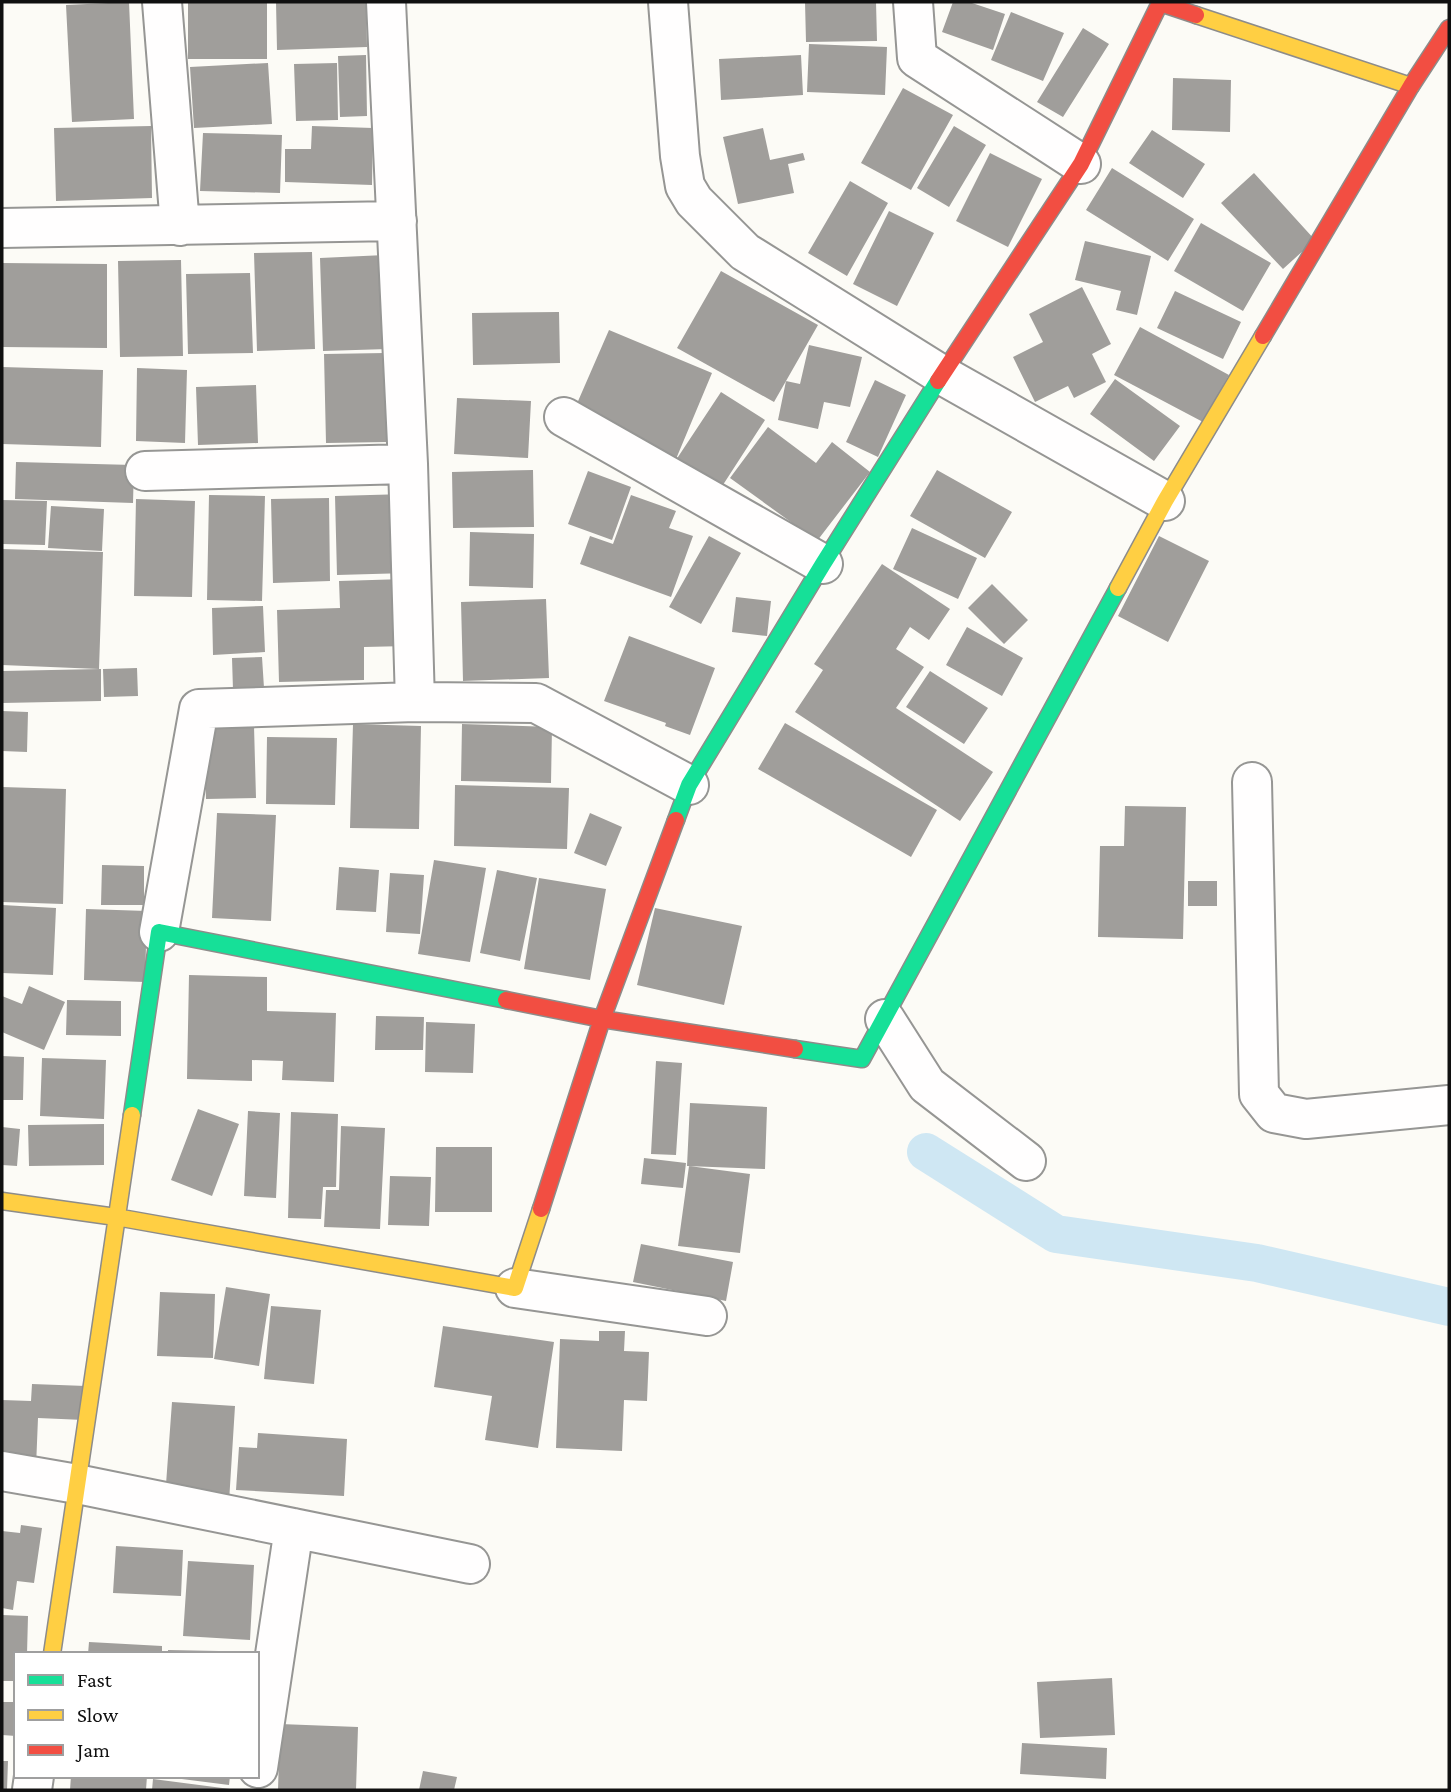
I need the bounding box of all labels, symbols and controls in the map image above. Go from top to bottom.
legend [14,1652,259,1778]
text: Fast [77,1668,113,1692]
text: Slow [77,1703,119,1727]
text: Jam [75,1738,110,1762]

